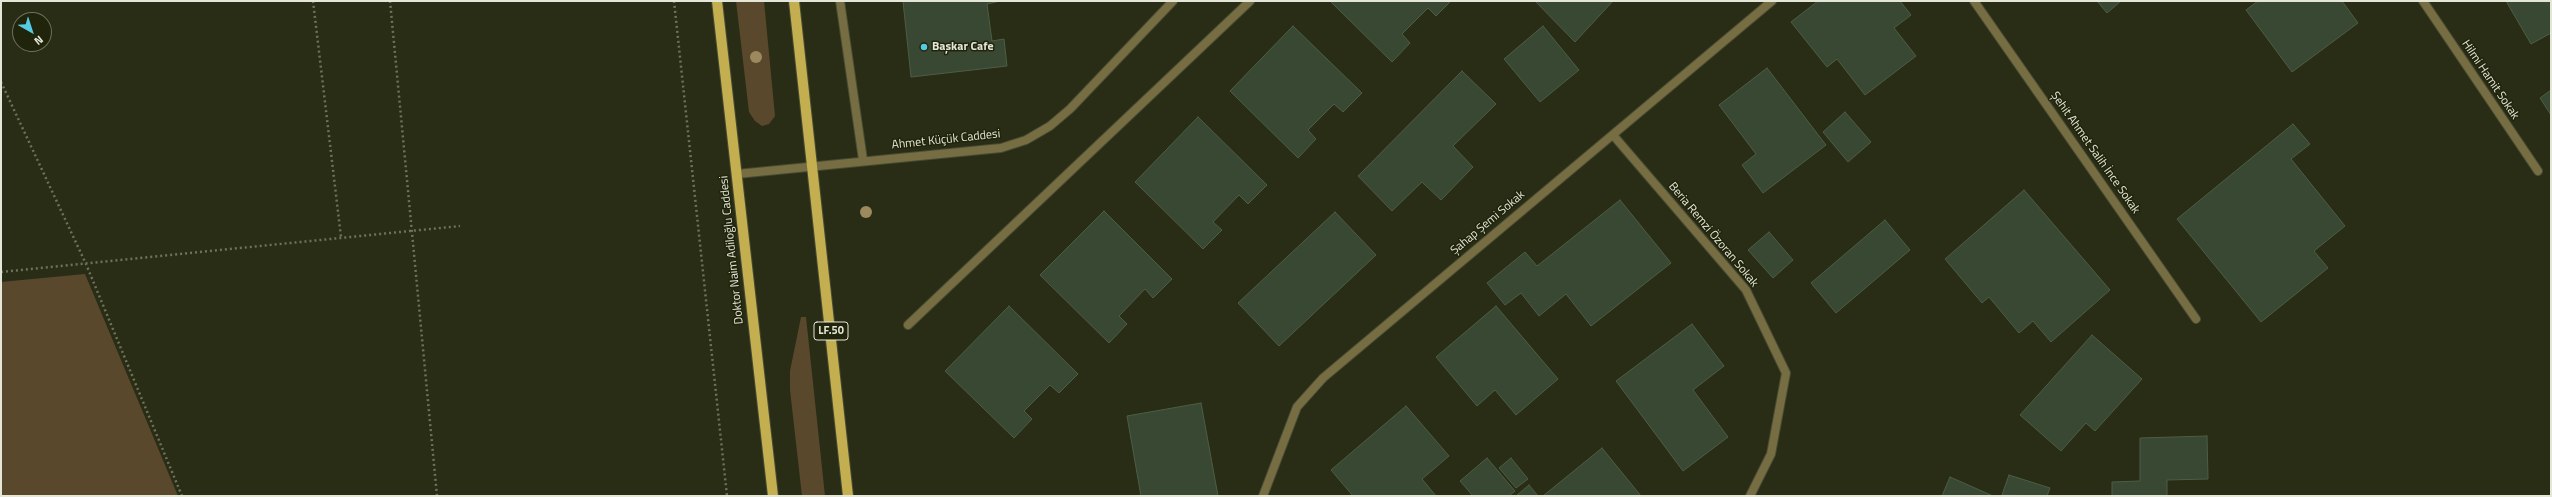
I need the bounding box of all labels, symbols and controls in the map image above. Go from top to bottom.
north arrow [12,12,52,52]
text: N [31,32,47,49]
street label: Hilmi Hamit Sokak [2458,38,2522,122]
place label: Başkar Cafe [932,40,994,54]
marker: Başkar Cafe [919,42,929,52]
street label: Şehit Ahmet Salih İnce Sokak [2047,89,2143,217]
street label: Ahmet Küçük Caddesi [891,127,1001,153]
street label: Doktor Naim Adiloğlu Caddesi [717,175,747,325]
street label: Beria Remzi Özoran Sokak [1665,180,1761,290]
street label: Şahap Şemi Sokak [1448,188,1528,258]
road number: LF.50 [814,322,848,340]

